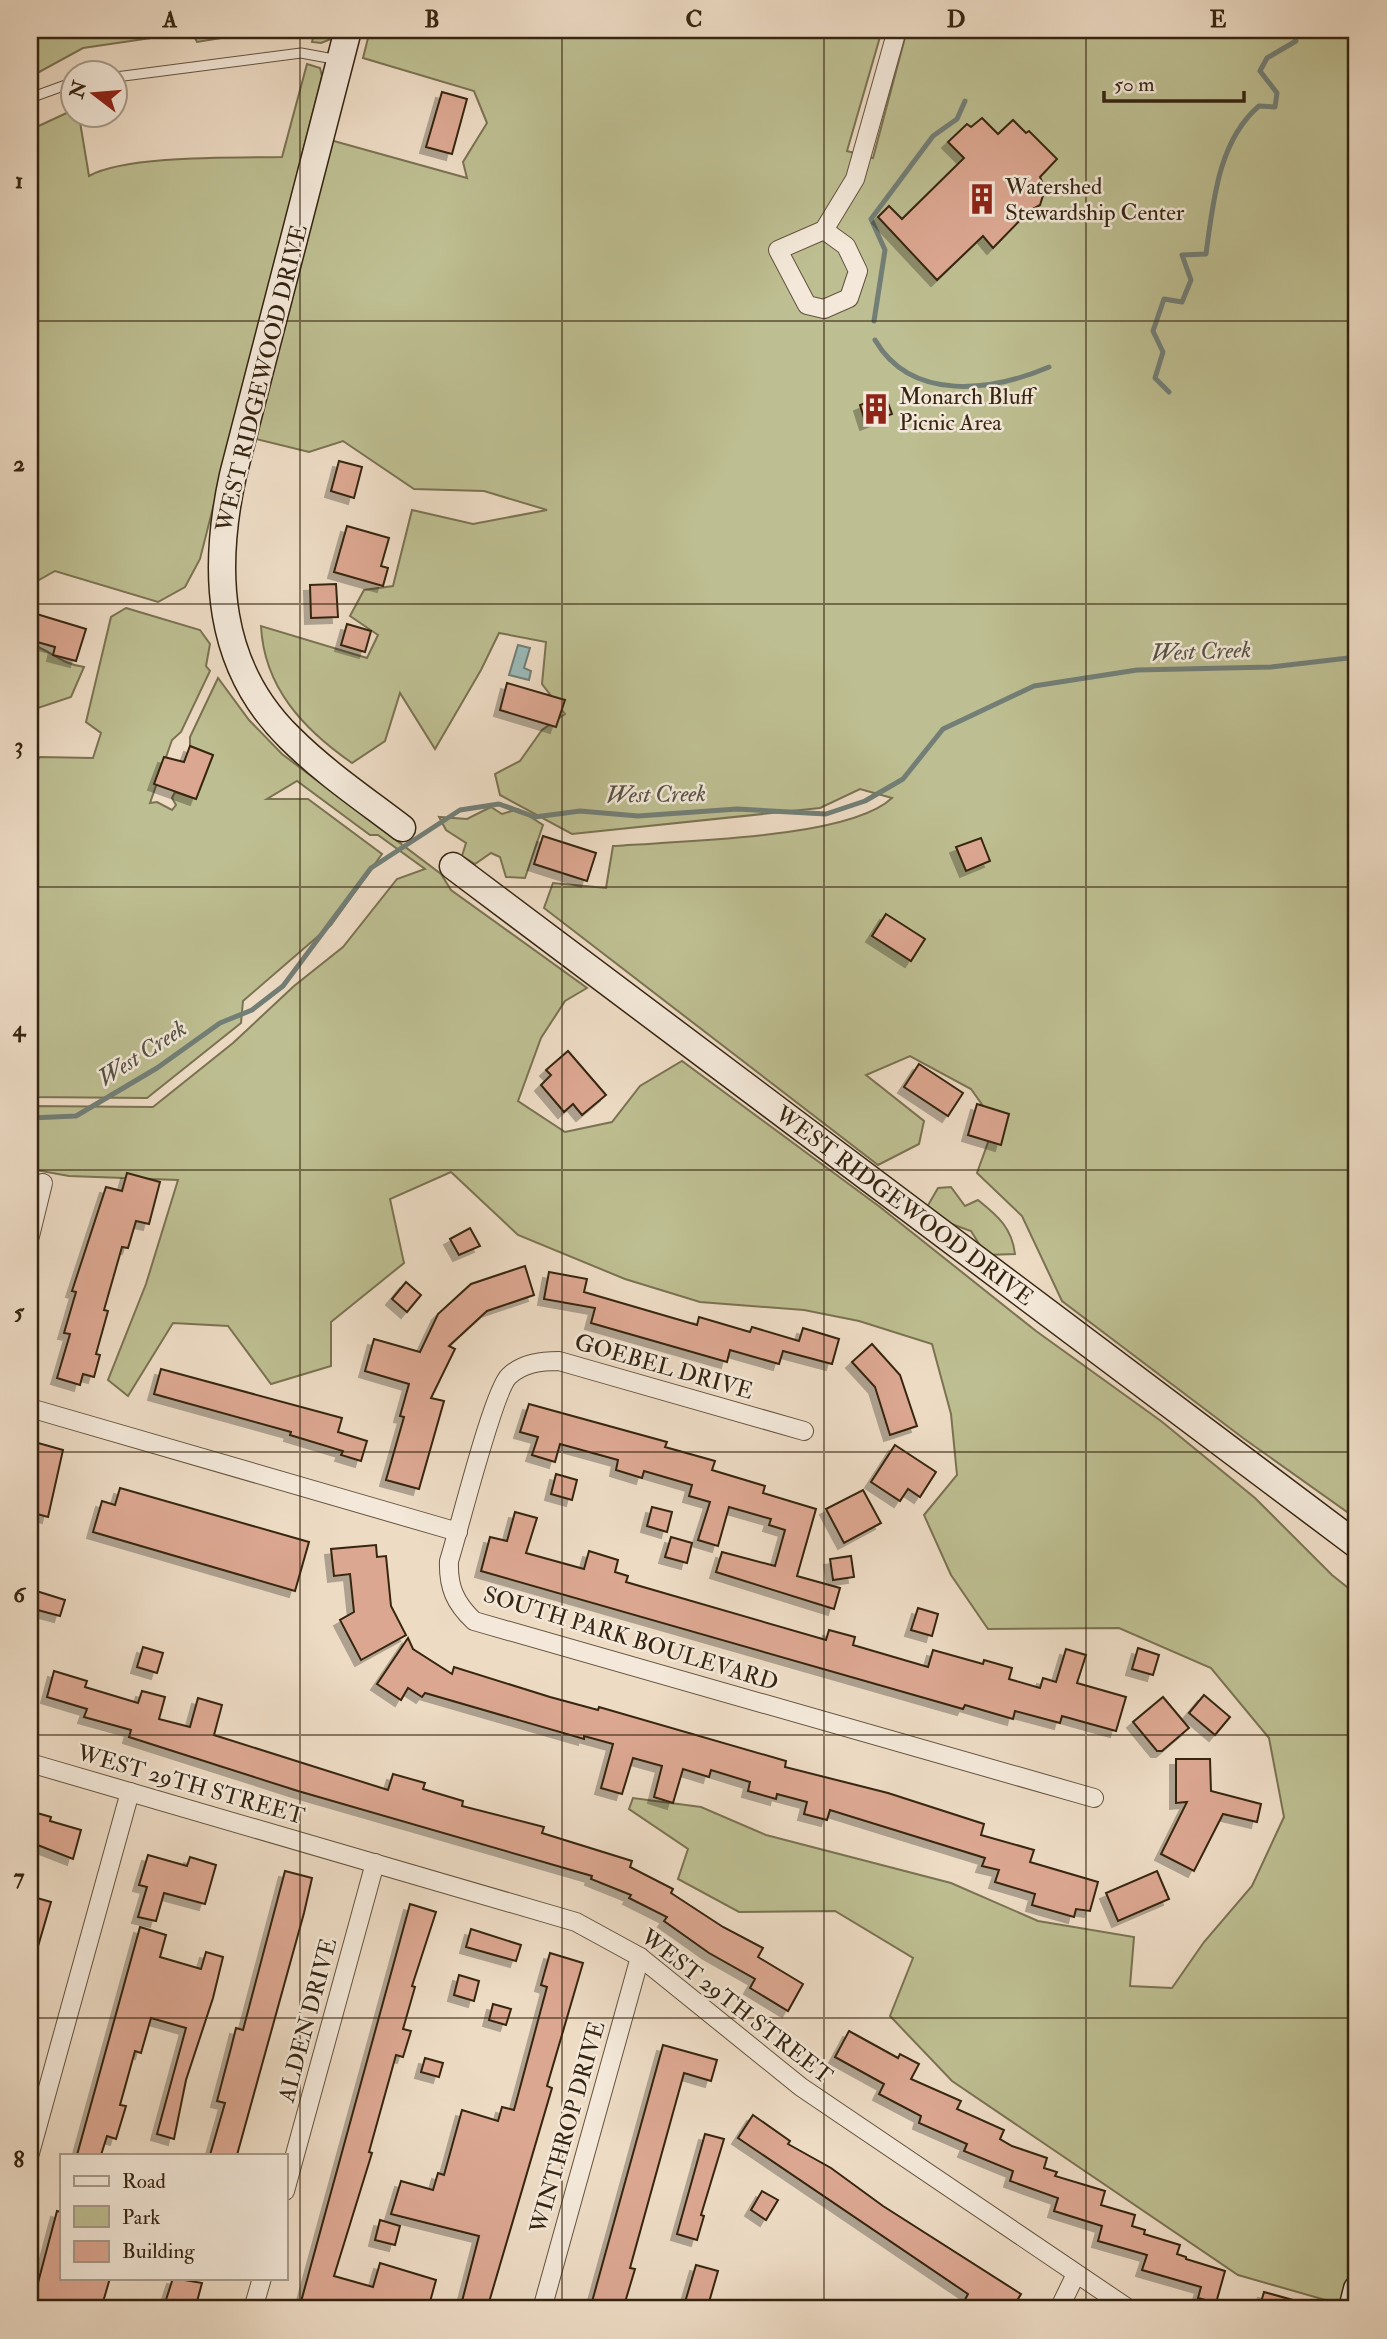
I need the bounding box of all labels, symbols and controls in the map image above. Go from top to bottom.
text: A [162,5,178,34]
text: B [424,5,440,34]
text: C [686,5,702,34]
text: D [947,5,965,34]
text: E [1210,5,1227,34]
north arrow [60,60,130,130]
scale bar [1104,60,1244,104]
text: 50 m [1114,71,1155,98]
text: N [64,77,93,102]
text: 1 [15,166,23,195]
place label: Watershed Stewardship Center [1004,172,1185,228]
building icon: Watershed Stewardship Center [965,182,999,216]
street label: WEST RIDGEWOOD DRIVE [209,221,314,536]
place label: Monarch Bluff Picnic Area [899,382,1038,437]
building icon: Monarch Bluff Picnic Area [859,392,893,426]
text: 2 [13,449,25,478]
water label: West Creek [1150,634,1252,669]
text: 3 [15,731,23,760]
water label: West Creek [606,778,706,811]
water label: West Creek [92,1013,193,1094]
text: 4 [12,1014,27,1043]
street label: WEST RIDGEWOOD DRIVE [769,1099,1039,1312]
text: 5 [14,1297,25,1326]
street label: GOEBEL DRIVE [571,1327,756,1406]
text: 6 [13,1580,27,1609]
street label: SOUTH PARK BOULEVARD [480,1580,782,1697]
street label: WEST 29TH STREET [73,1738,308,1831]
text: 7 [14,1862,25,1891]
street label: WEST 29TH STREET [634,1922,838,2090]
street label: ALDEN DRIVE [271,1935,343,2106]
street label: WINTHROP DRIVE [523,2018,612,2237]
text: 8 [14,2145,25,2174]
legend [60,2154,287,2280]
text: Road [122,2168,167,2195]
text: Park [122,2204,160,2231]
text: Building [122,2238,195,2265]

